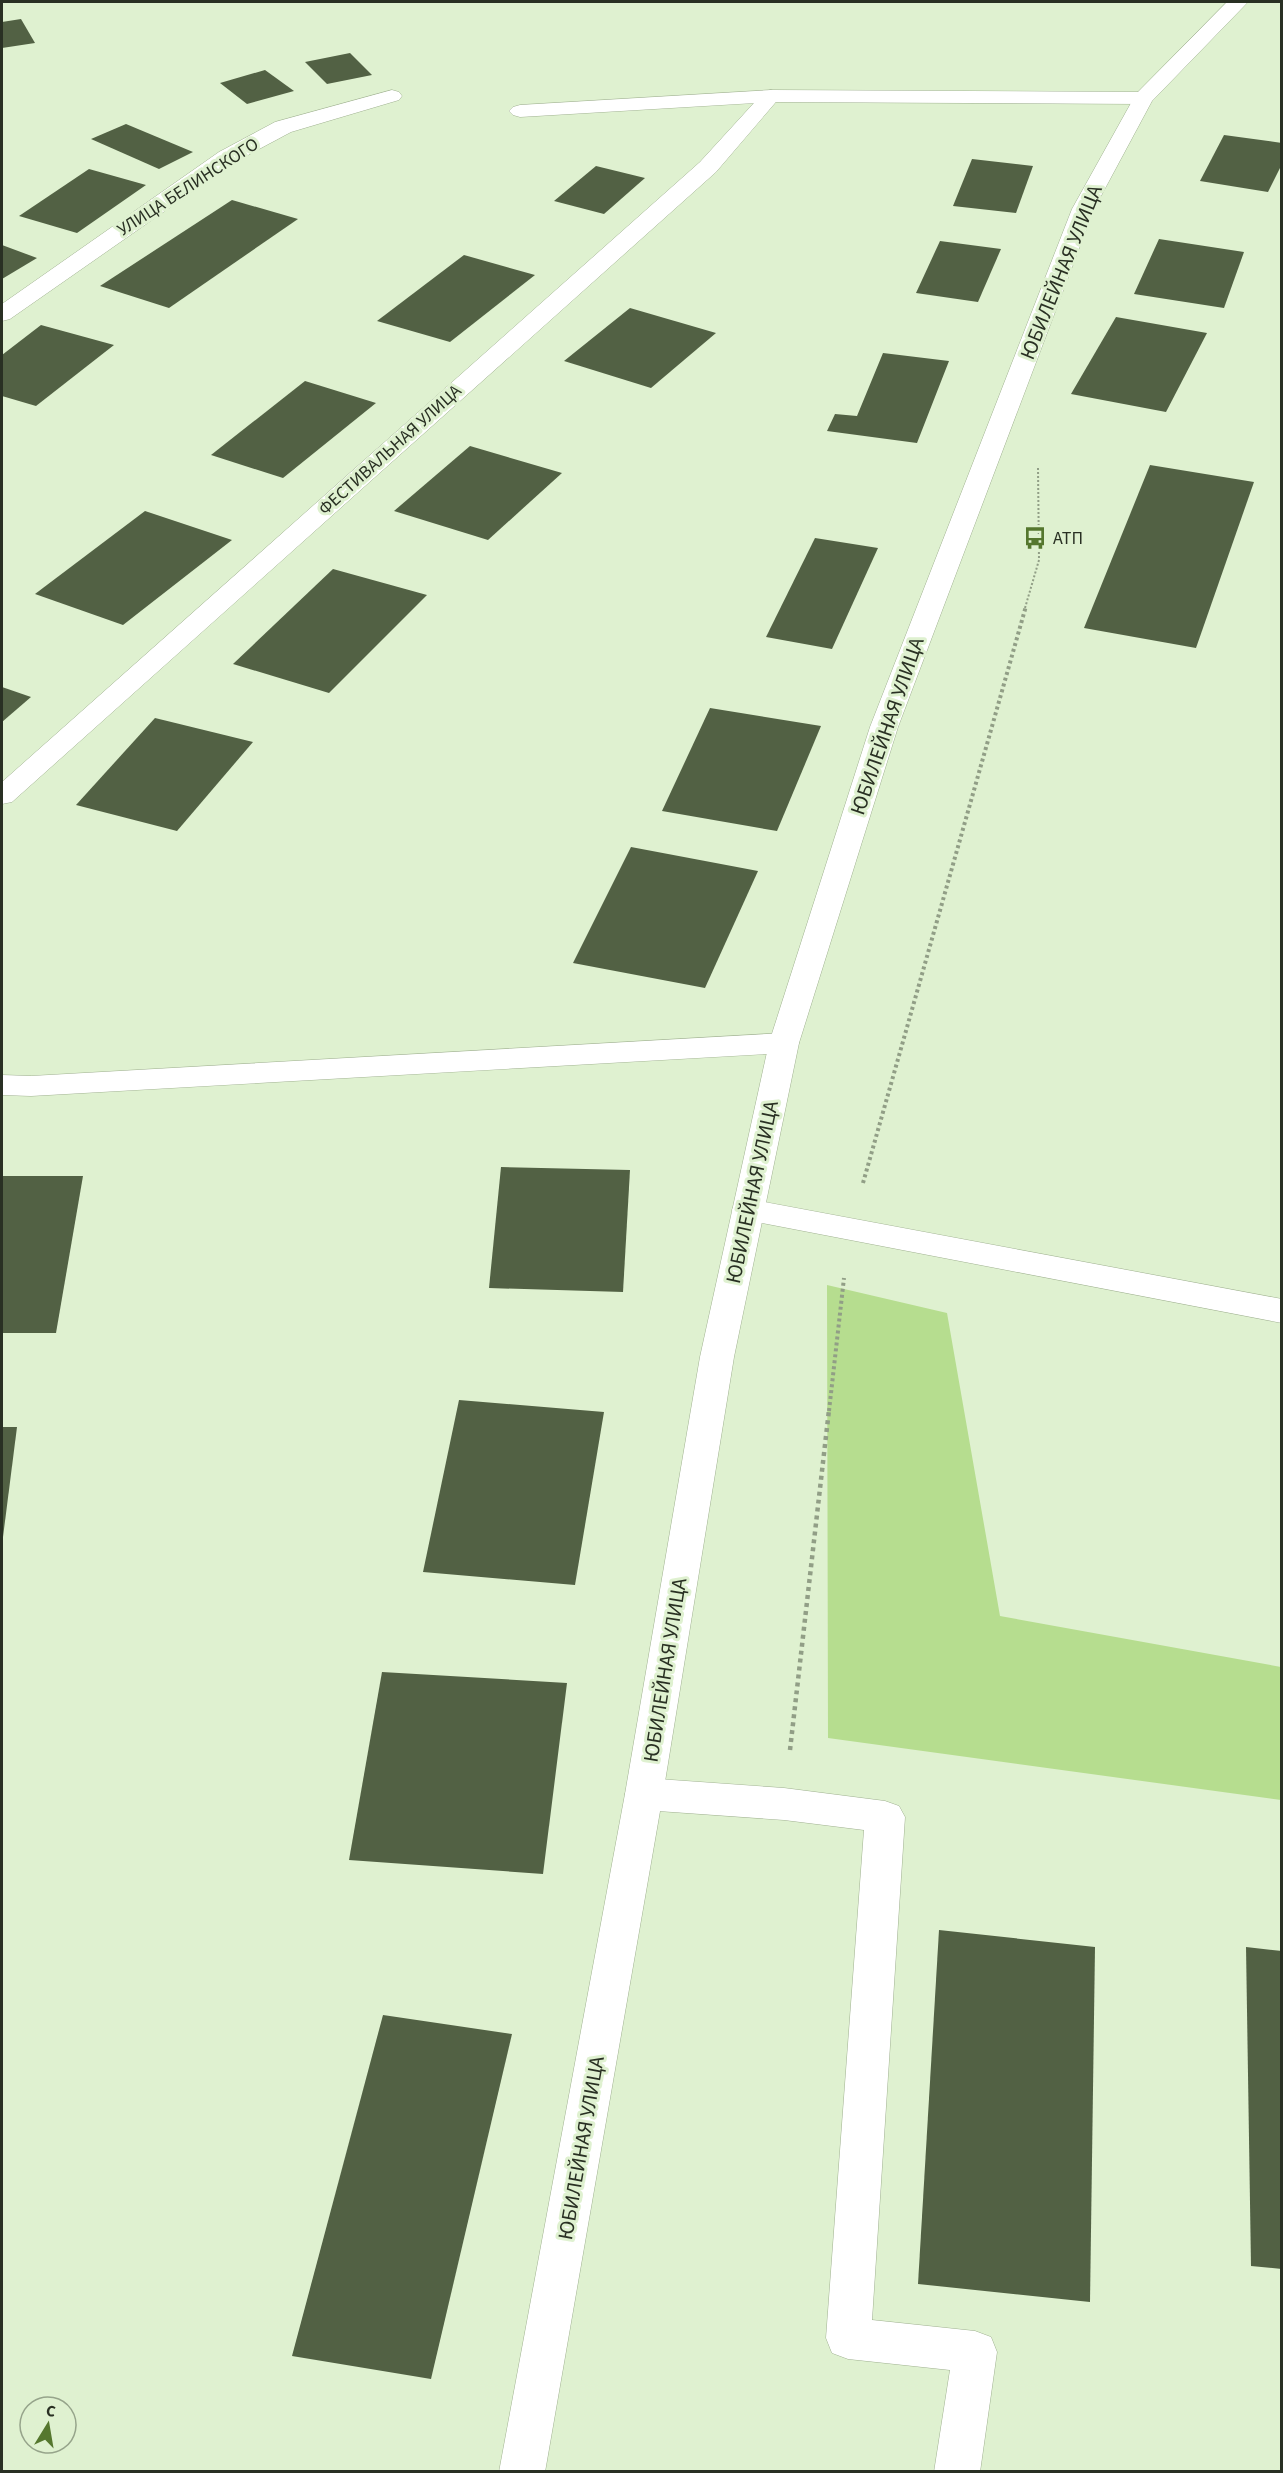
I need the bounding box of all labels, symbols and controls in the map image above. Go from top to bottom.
street label: УЛИЦА БЕЛИНСКОГО [112,132,264,242]
street label: ЮБИЛЕЙНАЯ УЛИЦА [1012,180,1110,364]
street label: ФЕСТИВАЛЬНАЯ УЛИЦА [313,379,467,521]
bus stop icon: АТП [1022,525,1048,551]
place label: АТП [1053,526,1083,551]
street label: ЮБИЛЕЙНАЯ УЛИЦА [843,633,932,819]
street label: ЮБИЛЕЙНАЯ УЛИЦА [718,1097,786,1286]
street label: ЮБИЛЕЙНАЯ УЛИЦА [636,1575,694,1764]
street label: ЮБИЛЕЙНАЯ УЛИЦА [550,2053,612,2242]
north arrow [18,2395,78,2455]
text: С [44,2400,57,2423]

